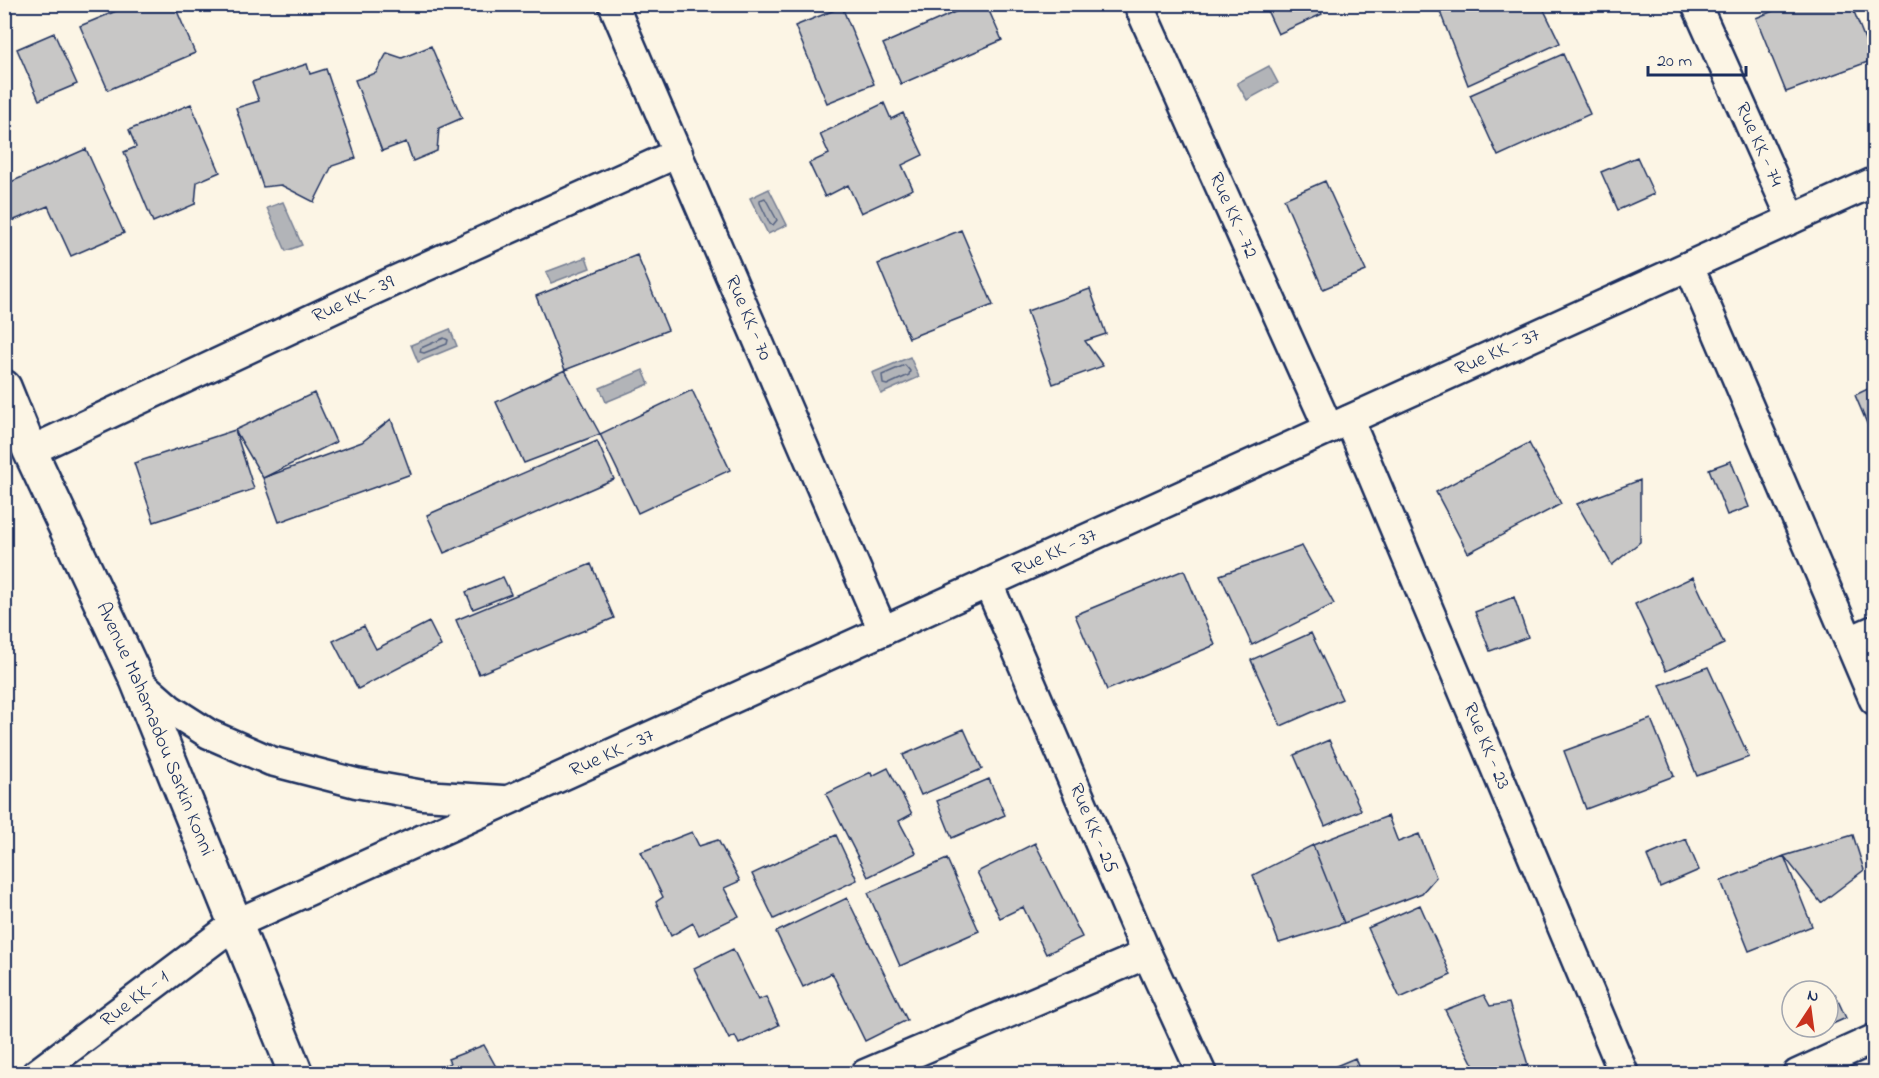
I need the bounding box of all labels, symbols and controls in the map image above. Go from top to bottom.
scale bar [1648,39,1746,77]
text: 20 m [1657,49,1692,75]
street label: Rue KK - 74 [1727,98,1790,192]
street label: Rue KK - 72 [1201,168,1265,263]
street label: Rue KK - 39 [307,268,399,331]
street label: Rue KK - 70 [717,271,780,366]
street label: Rue KK - 37 [1451,321,1544,384]
street label: Rue KK - 37 [1008,521,1102,585]
street label: Avenue Mahamadou Sarkin Konni [88,597,221,860]
street label: Rue KK - 23 [1455,699,1517,794]
street label: Rue KK - 37 [565,722,659,785]
street label: Rue KK - 25 [1061,779,1125,878]
street label: Rue KK - 1 [94,964,176,1035]
north arrow [1780,979,1840,1039]
text: N [1805,983,1821,1009]

